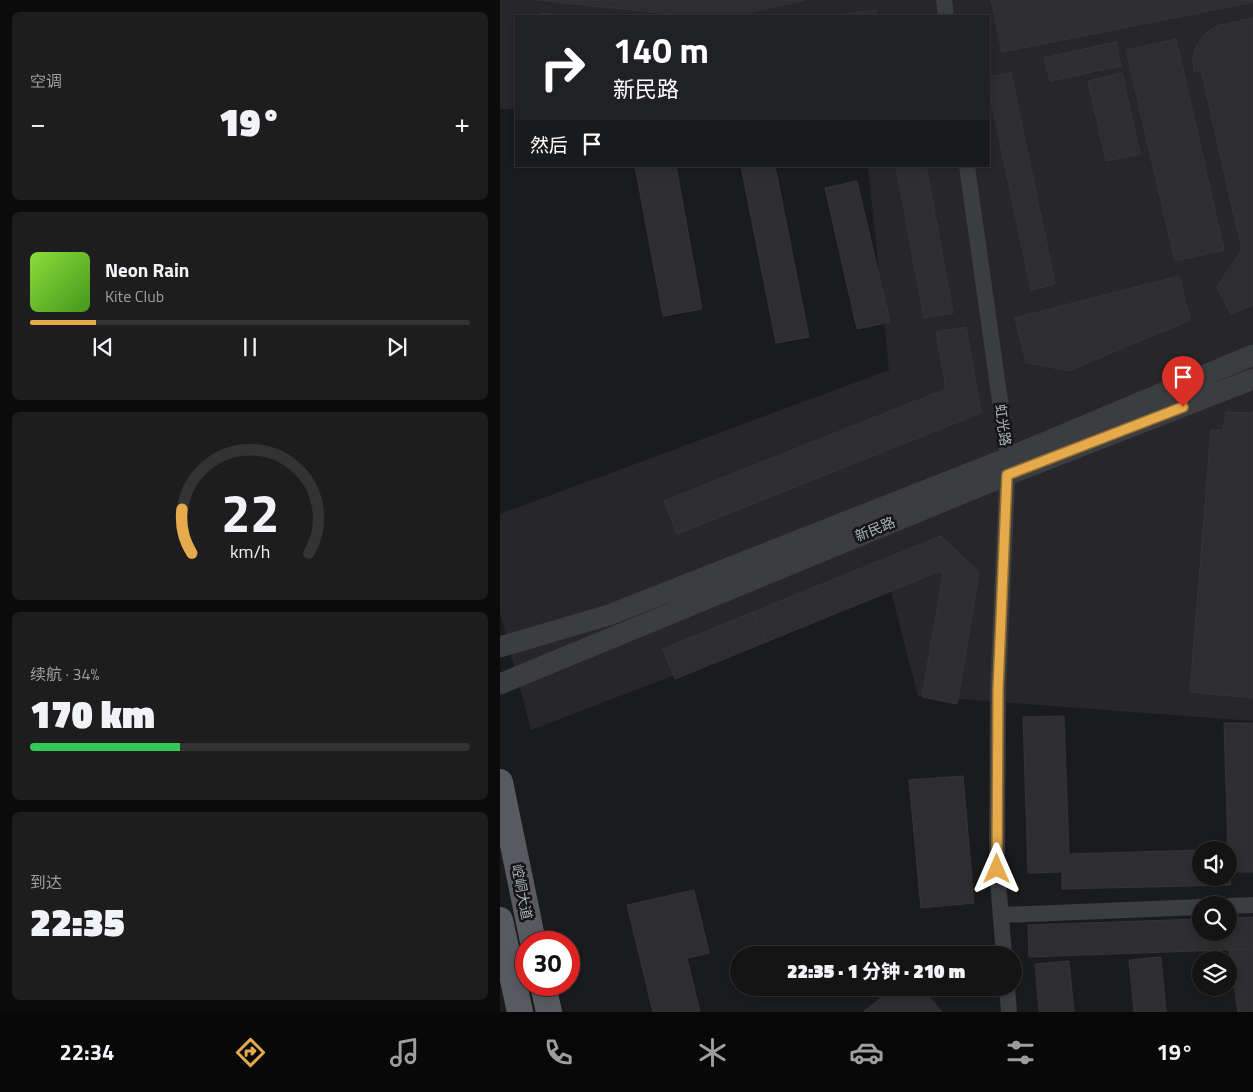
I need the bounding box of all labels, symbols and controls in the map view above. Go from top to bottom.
text: 140 m [613,23,709,77]
icon: right [530,35,595,100]
text: 空调 [30,69,62,93]
text: 新民路 [613,72,679,106]
text: 19° [219,93,281,151]
text: − [30,101,46,144]
text: + [454,101,470,144]
text: 然后 [530,130,568,159]
icon: arrive [578,130,606,158]
text: Neon Rain [105,255,189,284]
text: Kite Club [105,284,164,308]
icon: previous [89,333,117,361]
icon: pause [236,333,264,361]
icon: next [383,333,411,361]
pin [1162,356,1204,407]
icon: arrive [1169,363,1197,391]
street label: 虹光路 [990,403,1017,447]
text: 22 [221,473,279,552]
street label: 新民路 [851,511,898,546]
text: km/h [230,538,270,565]
text: 续航 · 34% [30,662,99,686]
text: 170 km [30,685,155,743]
map controls [1192,841,1237,996]
button: sound [1192,841,1237,886]
position arrow [970,842,1022,894]
street label: 崆峒大道 [507,862,538,921]
text: 到达 [30,870,62,894]
text: 22:35 [30,893,125,951]
button: search [1192,896,1237,941]
speed limit sign: 30 [515,931,580,996]
button: layers [1192,951,1237,996]
text: 22:35 · 1 分钟 · 210 m [787,956,965,985]
text: 22:34 [59,1035,114,1069]
icon: directions [233,1035,268,1070]
icon: music [387,1035,422,1070]
icon: phone [541,1035,576,1070]
icon: climate [695,1035,730,1070]
icon: car [849,1035,884,1070]
icon: filters [1003,1035,1038,1070]
text: 19° [1156,1035,1193,1069]

